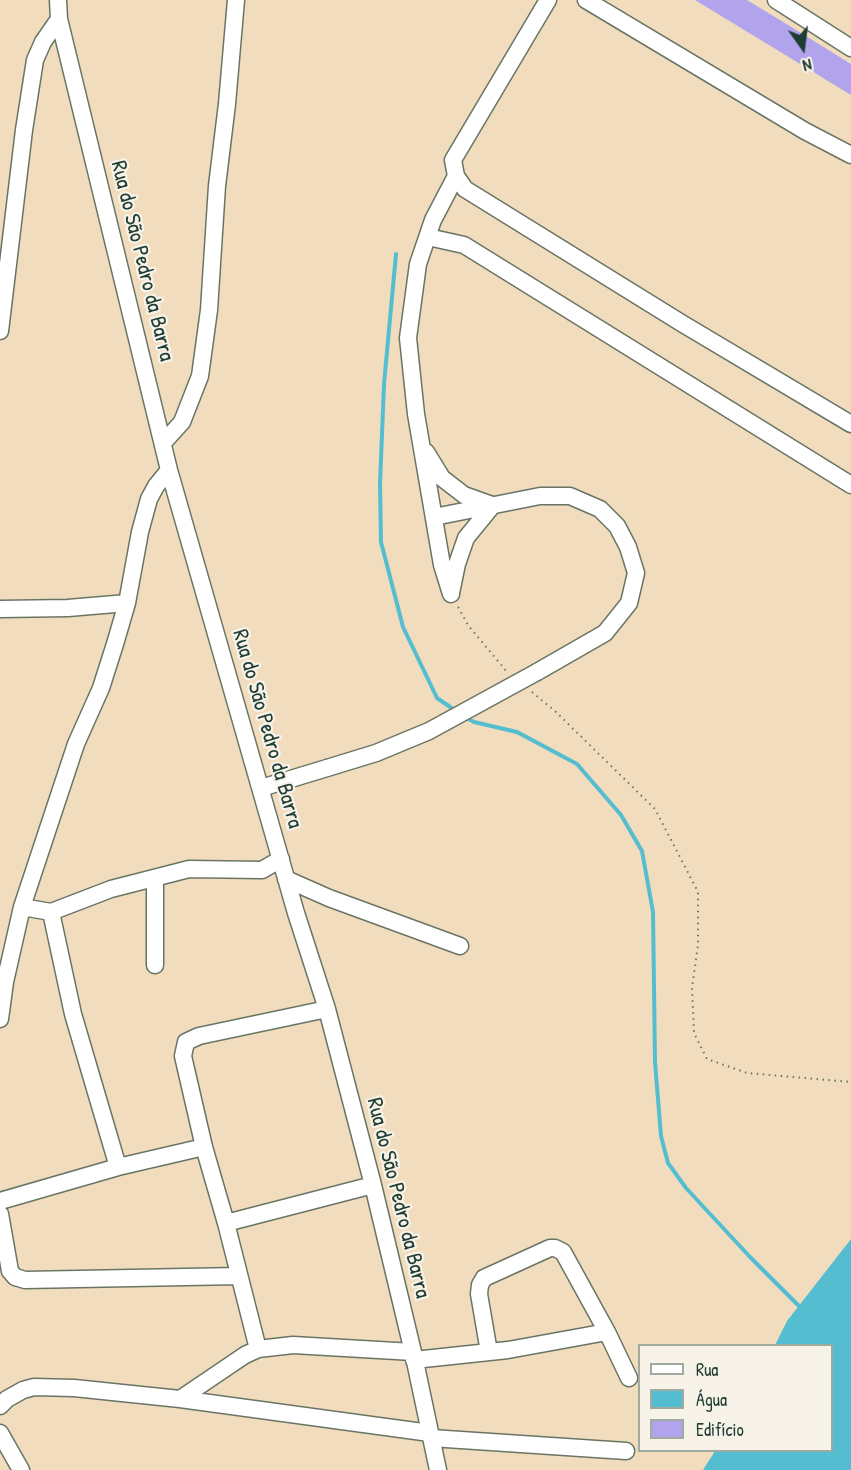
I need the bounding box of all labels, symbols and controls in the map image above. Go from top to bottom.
north arrow [773,18,833,78]
text: N [801,54,814,77]
street label: Rua do São Pedro da Barra [104,158,180,364]
street label: Rua do São Pedro da Barra [226,627,308,831]
street label: Rua do São Pedro da Barra [360,1095,436,1301]
legend [638,1344,833,1452]
text: Rua [696,1357,718,1382]
text: Água [696,1387,727,1412]
text: Edifício [696,1417,744,1442]

